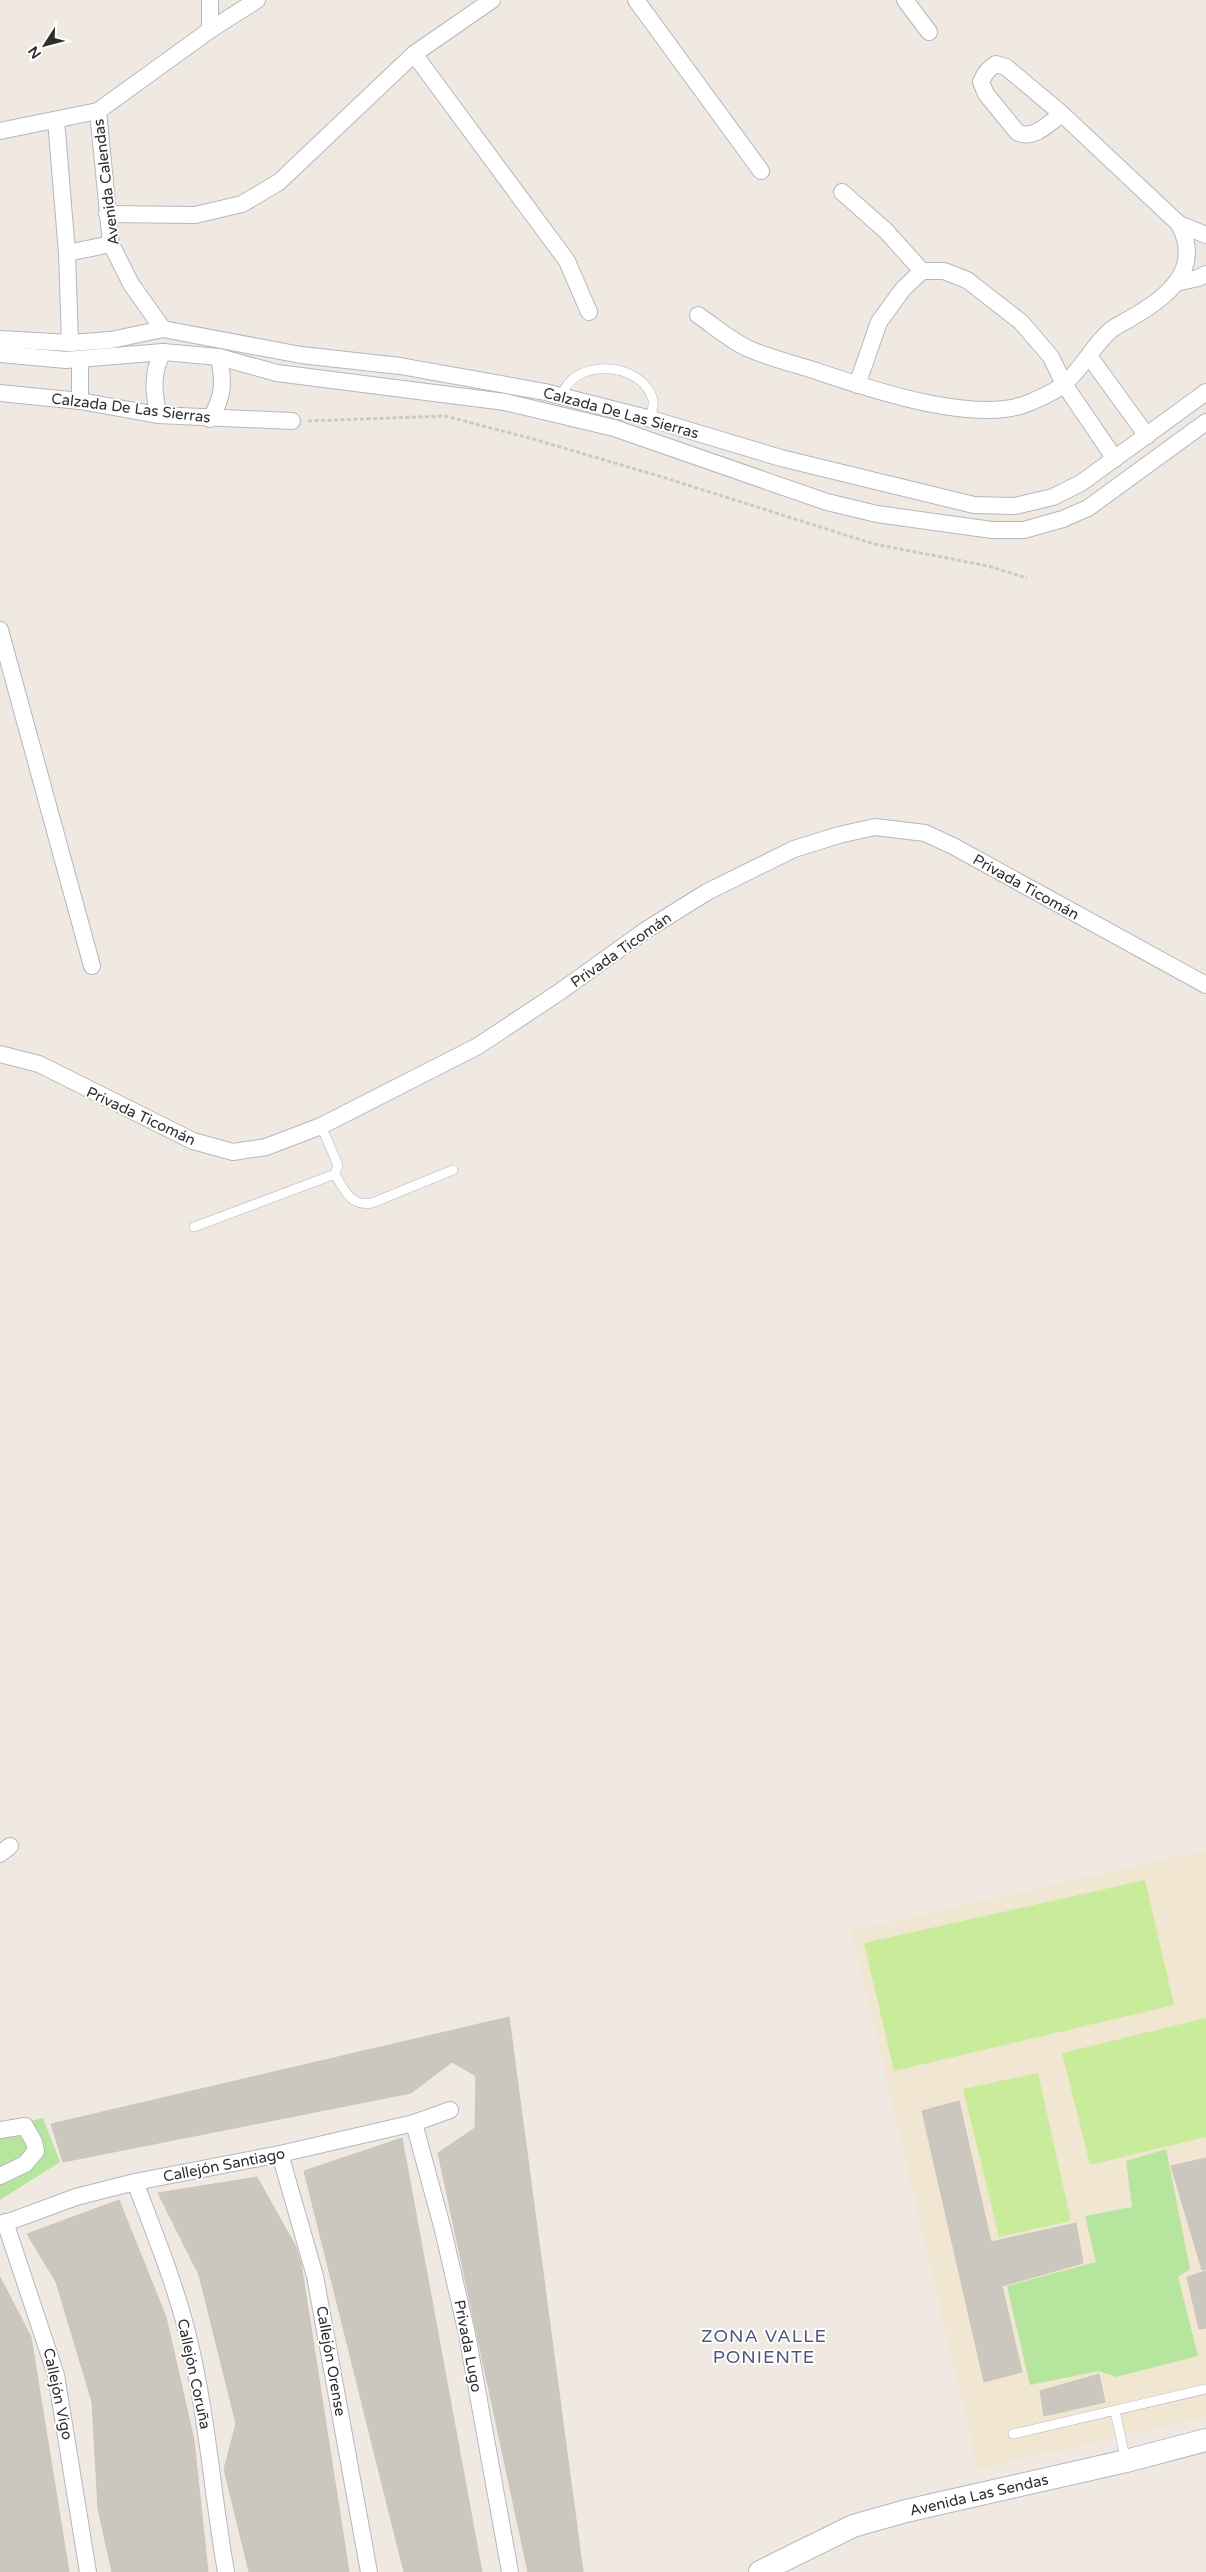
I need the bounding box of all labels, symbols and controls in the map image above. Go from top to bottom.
north arrow [20,20,70,70]
text: N [25,43,45,62]
street label: Avenida Calendas [89,118,123,246]
street label: Calzada De Las Sierras [541,384,701,442]
street label: Calzada De Las Sierras [50,389,212,427]
street label: Privada Ticomán [970,850,1082,924]
street label: Privada Ticomán [567,909,675,991]
street label: Privada Ticomán [83,1083,199,1149]
street label: Callejón Santiago [161,2144,287,2186]
street label: Privada Lugo [450,2298,486,2394]
street label: Callejón Orense [312,2304,350,2418]
street label: Callejón Coruña [173,2317,215,2431]
district label: ZONA VALLE PONIENTE [701,2325,827,2368]
street label: Callejón Vigo [39,2346,77,2442]
street label: Avenida Las Sendas [908,2470,1050,2520]

